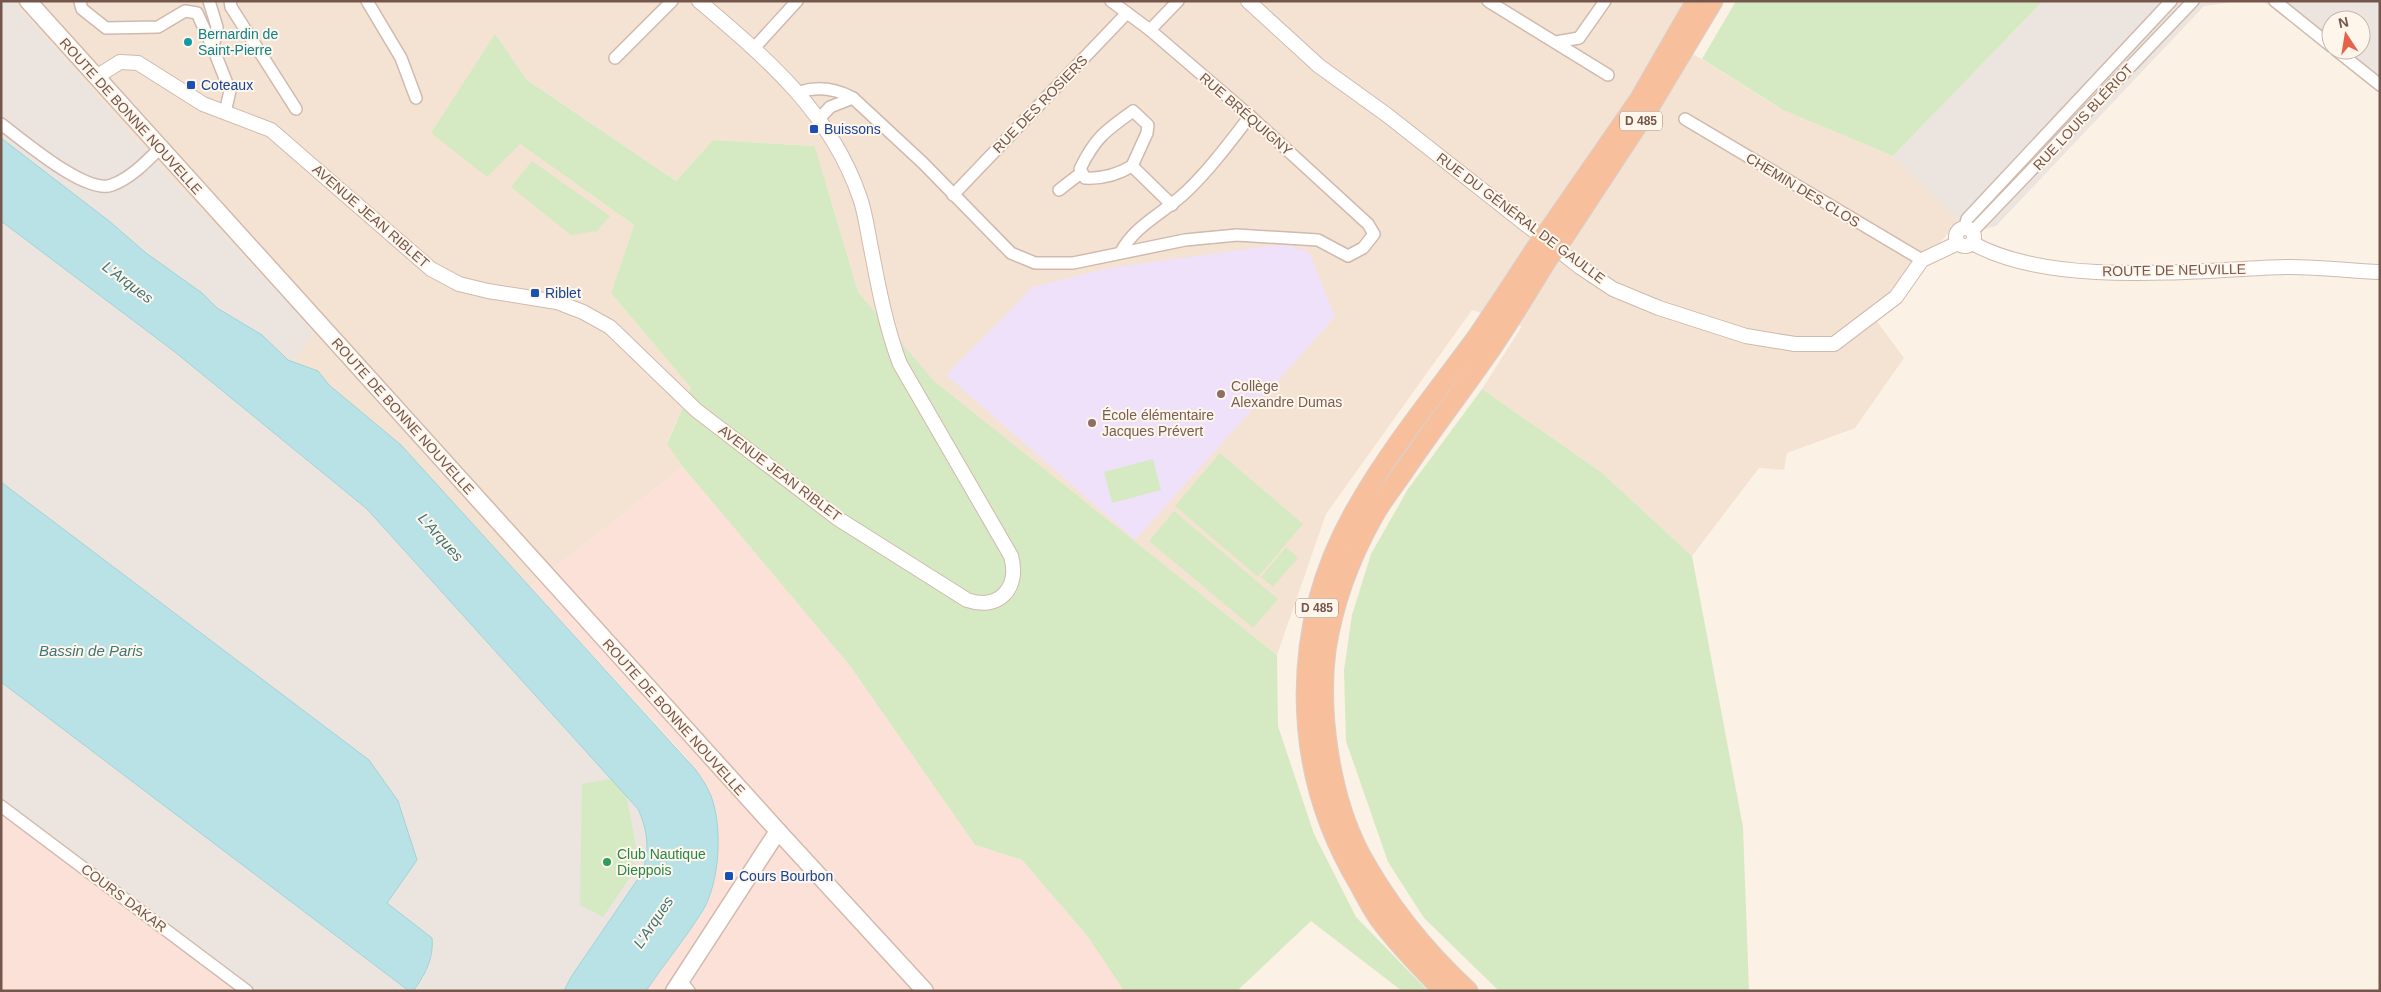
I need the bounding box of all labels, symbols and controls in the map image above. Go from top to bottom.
north arrow [2321,10,2371,60]
text: N [2337,13,2350,31]
place label: Bernardin de Saint-Pierre [198,26,278,58]
street label: ROUTE DE BONNE NOUVELLE [57,35,205,197]
marker: Bernardin de Saint-Pierre [182,36,194,48]
street label: RUE DES ROSIERS [989,52,1091,156]
street label: RUE LOUIS BLÉRIOT [2030,60,2137,173]
street label: RUE BRÉQUIGNY [1196,69,1296,159]
place label: Coteaux [201,77,253,93]
marker: Coteaux [185,79,197,91]
road number: D 485 [1620,112,1662,130]
place label: Buissons [824,121,881,137]
marker: Buissons [808,123,820,135]
street label: RUE DU GÉNÉRAL DE GAULLE [1434,149,1608,287]
street label: CHEMIN DES CLOS [1743,150,1863,230]
street label: AVENUE JEAN RIBLET [309,161,433,271]
water label: L'Arques [99,258,157,307]
street label: ROUTE DE NEUVILLE [2102,261,2246,279]
place label: Riblet [545,285,581,301]
marker: Riblet [529,287,541,299]
street label: ROUTE DE BONNE NOUVELLE [329,335,477,497]
place label: Collège Alexandre Dumas [1231,378,1342,410]
marker: Collège Alexandre Dumas [1215,388,1227,400]
place label: École élémentaire Jacques Prévert [1102,407,1214,439]
marker: École élémentaire Jacques Prévert [1086,417,1098,429]
street label: AVENUE JEAN RIBLET [716,422,845,525]
water label: L'Arques [415,509,467,565]
road number: D 485 [1296,598,1338,618]
street label: ROUTE DE BONNE NOUVELLE [600,636,748,798]
water label: Bassin de Paris [39,642,144,659]
place label: Club Nautique Dieppois [617,846,706,878]
marker: Club Nautique Dieppois [601,856,613,868]
street label: COURS DAKAR [78,861,170,935]
place label: Cours Bourbon [739,868,833,884]
marker: Cours Bourbon [723,870,735,882]
water label: L'Arques [630,892,677,951]

